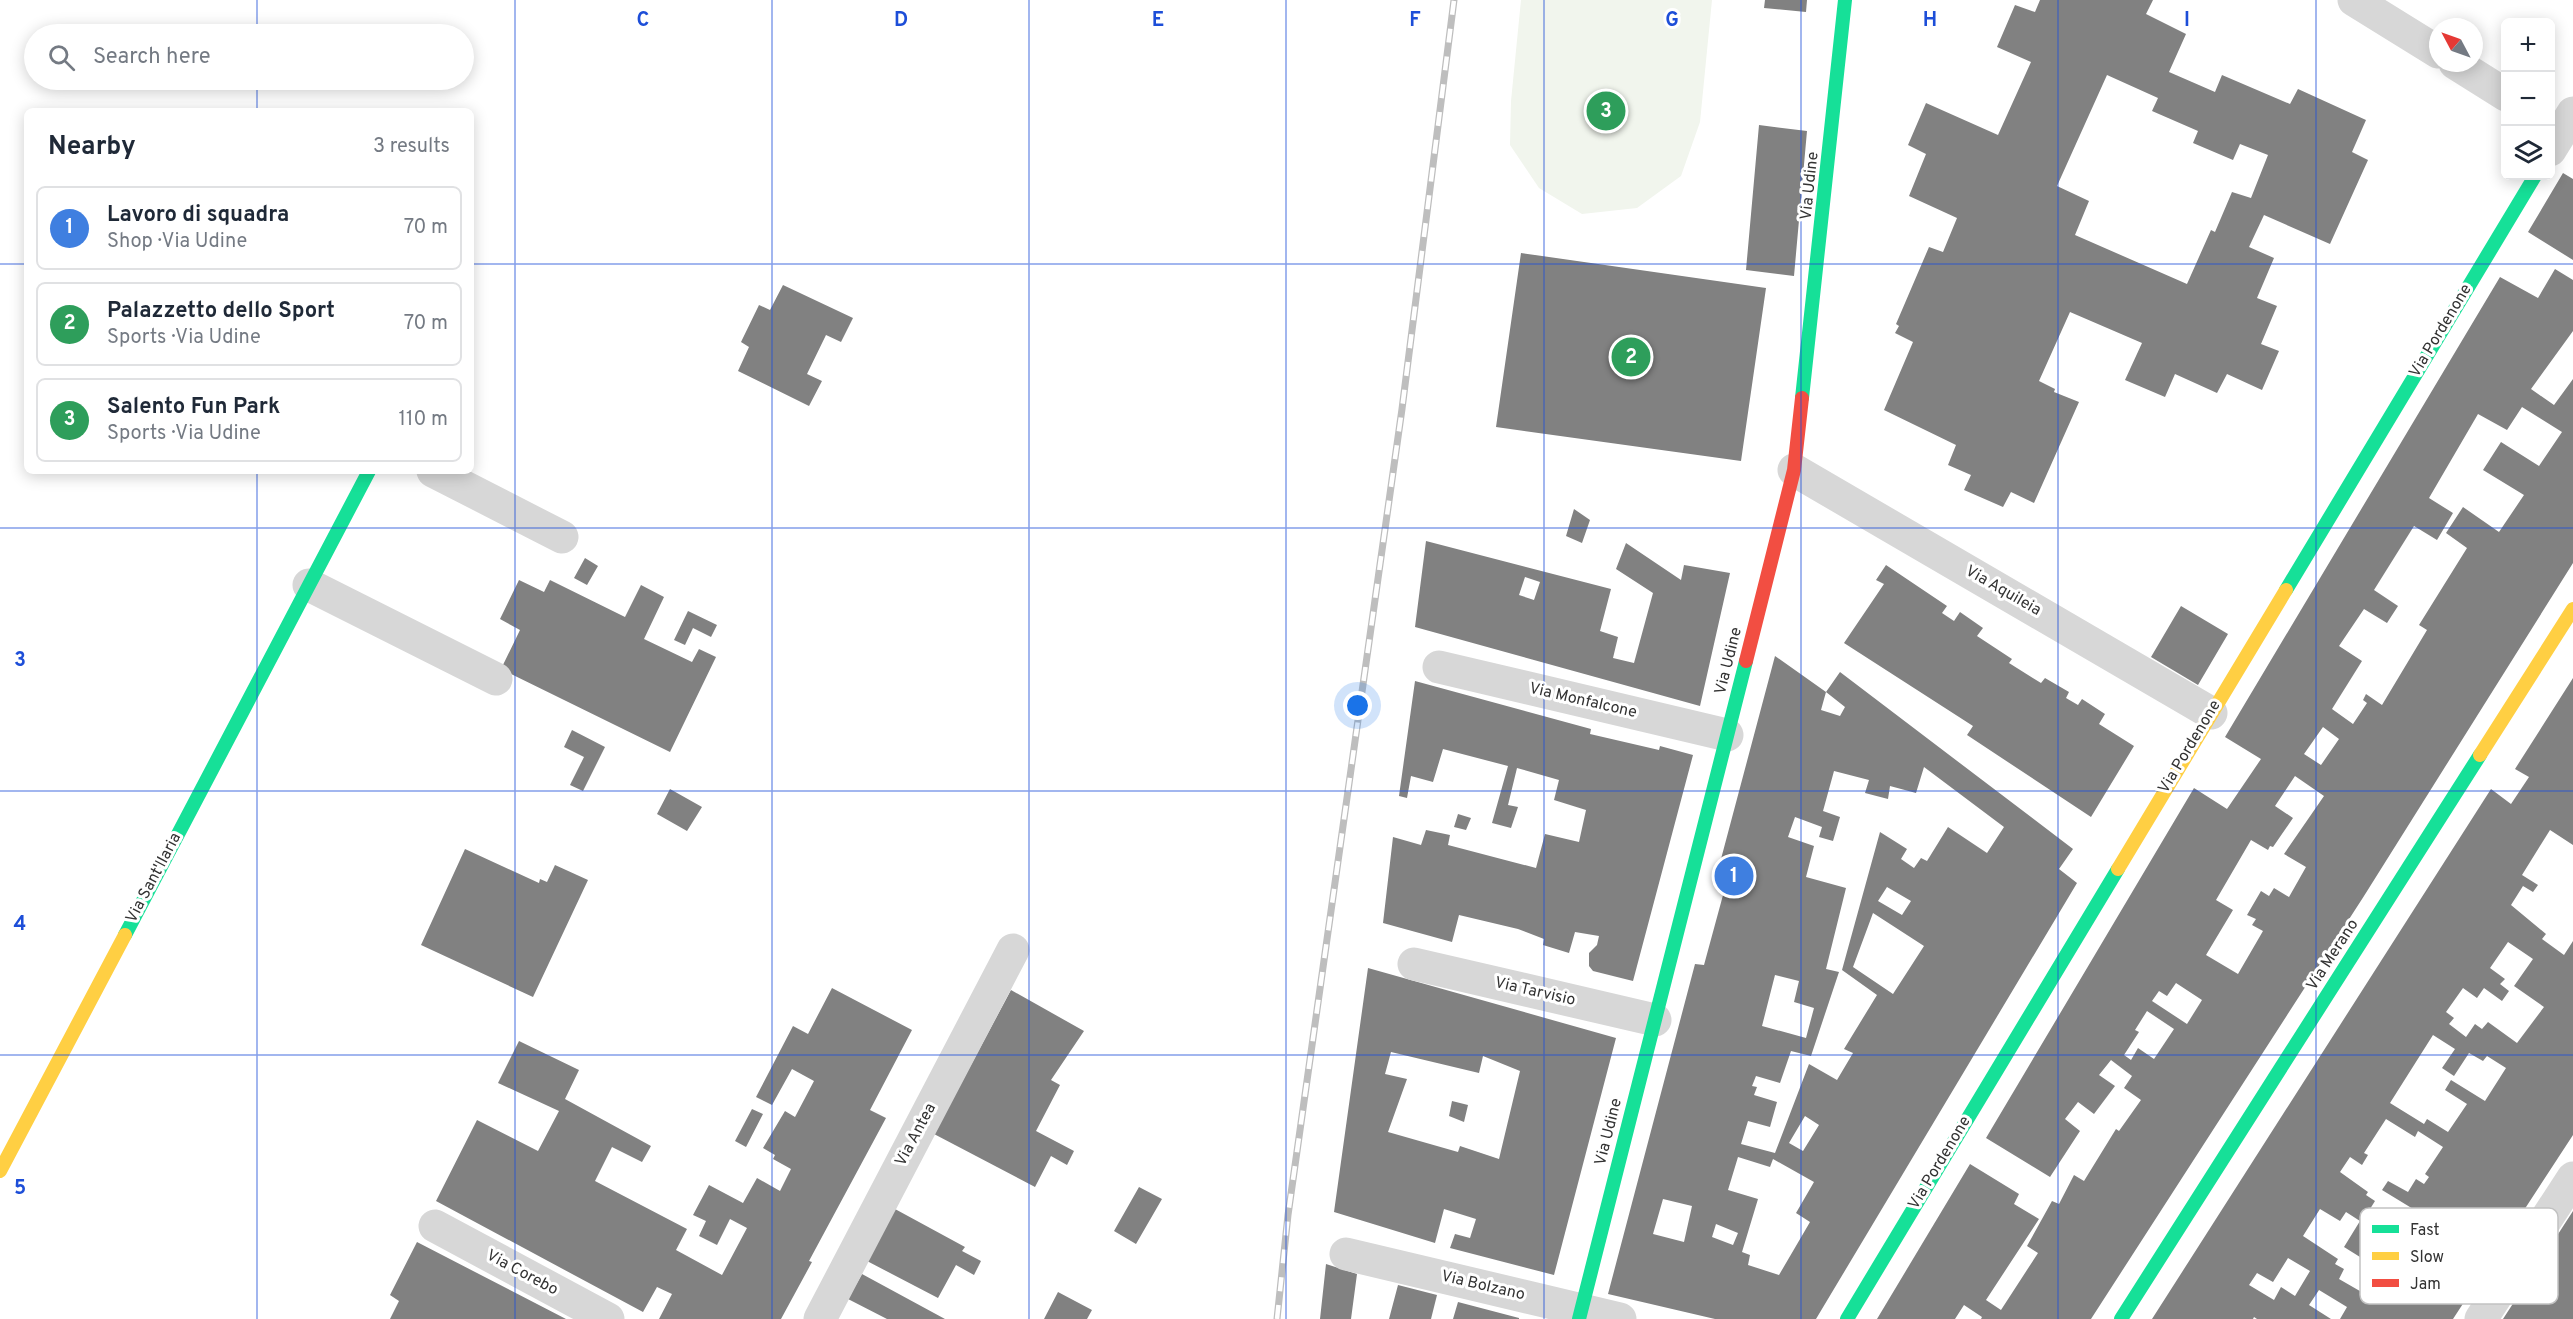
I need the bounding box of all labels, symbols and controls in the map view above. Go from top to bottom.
text: C [637,8,649,34]
text: D [894,8,908,34]
text: E [1152,8,1164,34]
text: F [1409,8,1421,34]
text: G [1665,8,1679,34]
text: H [1923,8,1937,34]
text: I [2184,8,2190,34]
north arrow [2429,18,2483,72]
map controls [2501,18,2555,180]
button: + [2501,18,2555,72]
search box [24,24,474,90]
icon: search [45,41,78,74]
text: Search here [93,44,211,71]
button: − [2501,72,2555,126]
pin: 3 [1586,88,1626,134]
button: layers [2501,126,2555,180]
text: Nearby [48,131,136,164]
text: 3 results [373,134,450,160]
street label: Via Udine [1796,151,1824,221]
text: Lavoro di squadra [107,202,289,229]
text: 1 [66,215,74,241]
text: 70 m [404,215,448,241]
text: Shop · Via Udine [107,229,247,255]
street label: Via Pordenone [2405,281,2477,381]
text: Palazzetto dello Sport [107,298,335,325]
text: 2 [63,311,76,337]
text: 70 m [404,311,448,337]
text: Sports · Via Udine [107,325,261,351]
pin: 2 [1612,334,1650,380]
text: Salento Fun Park [107,394,280,421]
text: 3 [64,407,76,433]
text: 110 m [399,407,448,433]
text: Sports · Via Udine [107,421,261,447]
street label: Via Aquileia [1962,561,2044,621]
street label: Via Udine [1711,625,1747,697]
text: 3 [14,648,26,674]
street label: Via Monfalcone [1527,679,1639,723]
your location [1343,691,1372,720]
street label: Via Pordenone [2154,697,2226,797]
street label: Via Sant'Ilaria [122,830,186,926]
pin: 1 [1714,854,1754,898]
text: 4 [14,912,26,938]
street label: Via Merano [2303,916,2363,994]
street label: Via Tarvisio [1493,973,1577,1011]
street label: Via Udine [1591,1096,1627,1168]
street label: Via Antea [891,1100,941,1170]
street label: Via Pordenone [1904,1113,1976,1213]
text: 5 [14,1176,26,1202]
legend [2360,1208,2558,1304]
text: Fast [2410,1221,2440,1241]
street label: Via Corebo [483,1246,561,1300]
text: Slow [2410,1248,2444,1268]
street label: Via Bolzano [1439,1267,1527,1305]
text: Jam [2410,1275,2441,1295]

